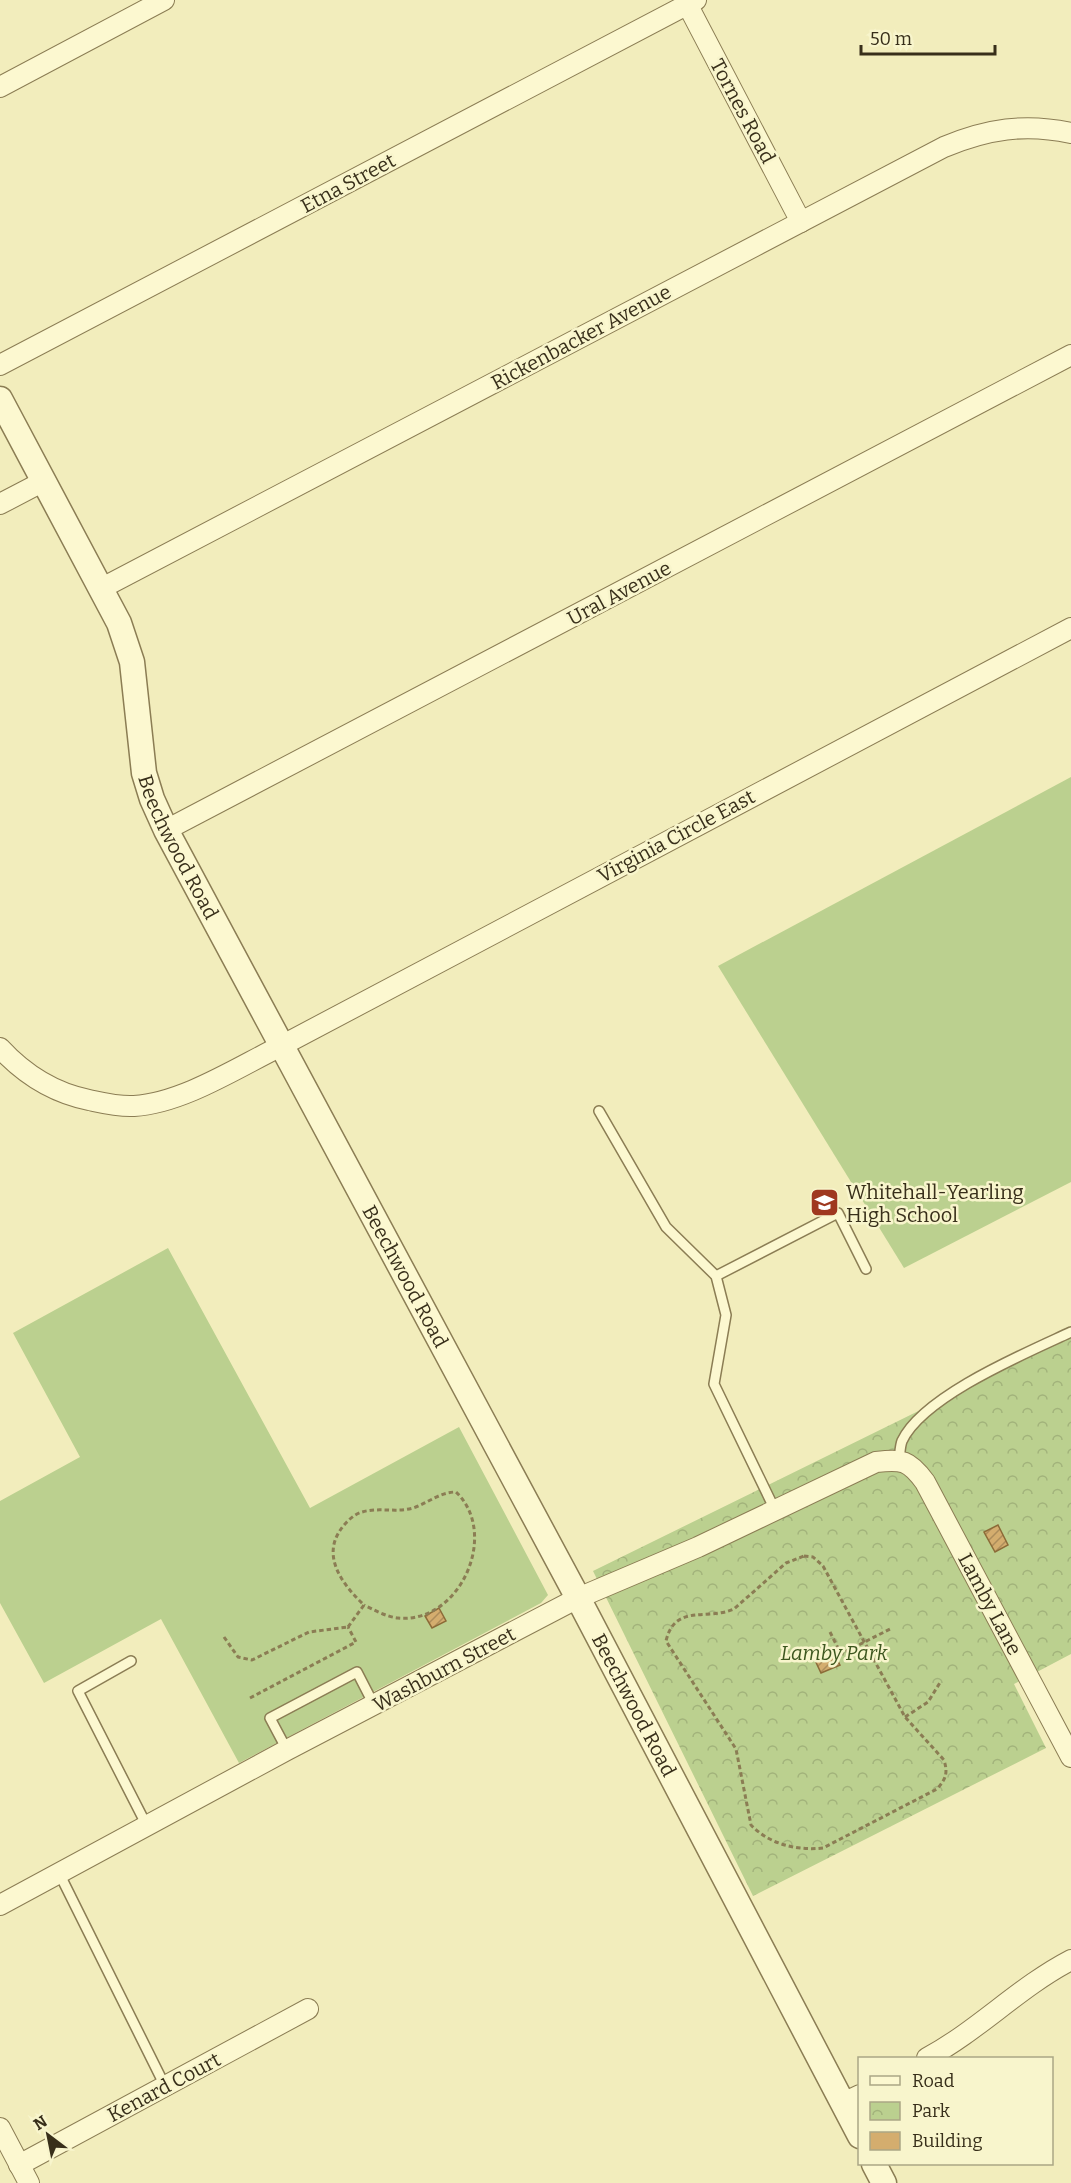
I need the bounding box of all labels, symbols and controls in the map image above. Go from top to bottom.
scale bar [861,18,994,56]
text: 50 m [870,28,912,50]
street label: Tornes Road [705,55,781,168]
street label: Etna Street [297,148,399,218]
street label: Rickenbacker Avenue [487,279,675,395]
street label: Ural Avenue [563,556,675,630]
street label: Beechwood Road [133,772,224,923]
street label: Virginia Circle East [593,784,759,888]
place label: Whitehall-Yearling High School [846,1180,1024,1227]
school or university icon: Whitehall-Yearling High School [809,1187,841,1219]
street label: Beechwood Road [357,1201,453,1352]
street label: Lamby Lane [953,1549,1027,1659]
street label: Washburn Street [369,1621,519,1717]
street label: Beechwood Road [587,1629,681,1781]
park label: Lamby Park [781,1641,888,1665]
street label: Kenard Court [103,2047,225,2127]
legend [858,2057,1053,2165]
text: Road [912,2070,955,2092]
text: Park [912,2100,951,2122]
north arrow [18,2105,78,2165]
text: N [30,2111,51,2134]
text: Building [912,2130,983,2152]

